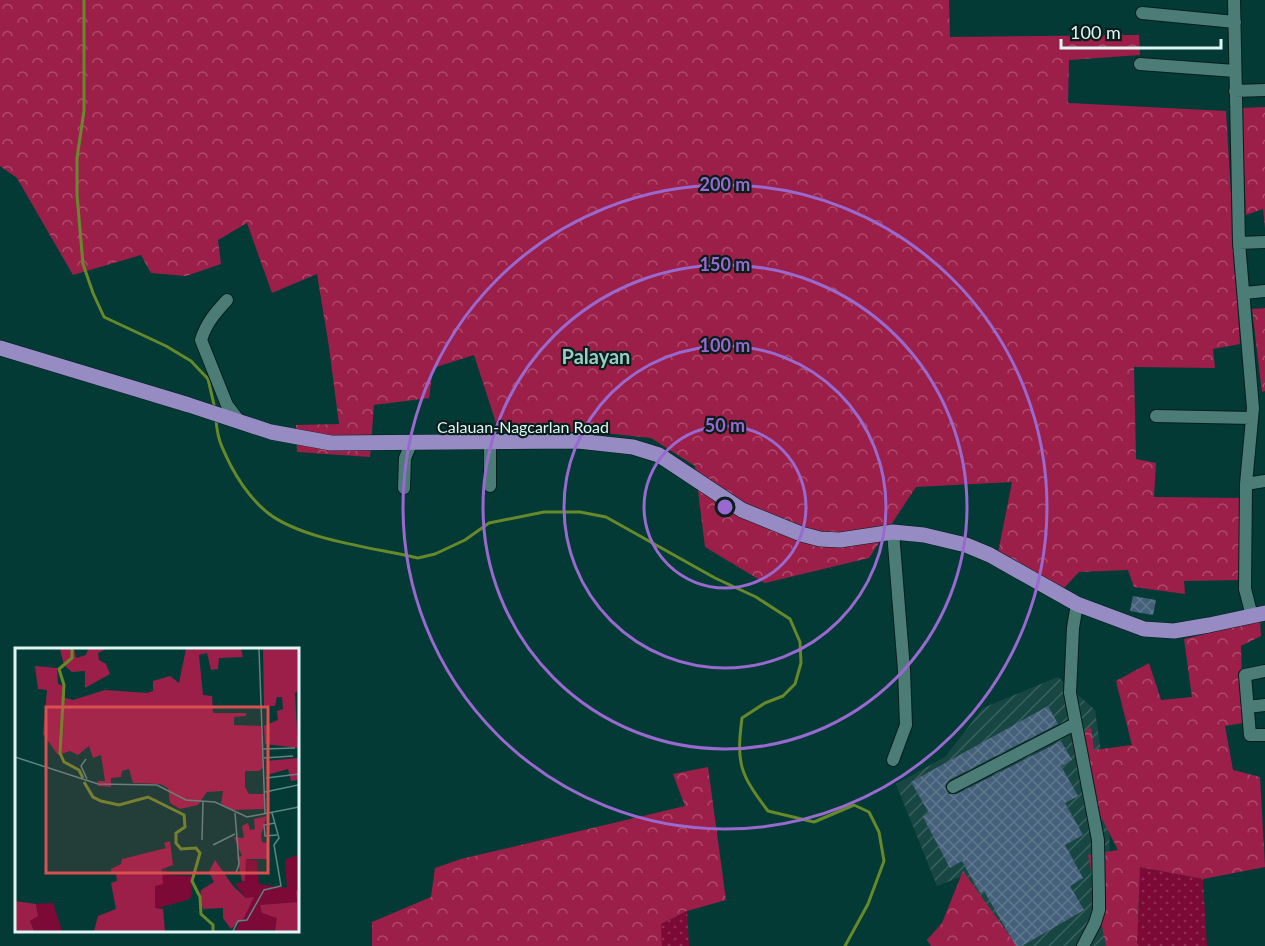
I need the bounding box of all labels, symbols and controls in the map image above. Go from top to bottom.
scale bar [1061,12,1222,50]
text: 100 m [1070,21,1121,43]
text: 200 m [700,173,750,195]
text: 150 m [700,253,750,275]
text: 100 m [700,334,750,356]
district label: Palayan [562,344,630,368]
text: 50 m [705,414,745,436]
street label: Calauan-Nagcarlan Road [437,417,609,436]
centre of rings [715,497,735,517]
inset map [15,648,298,931]

